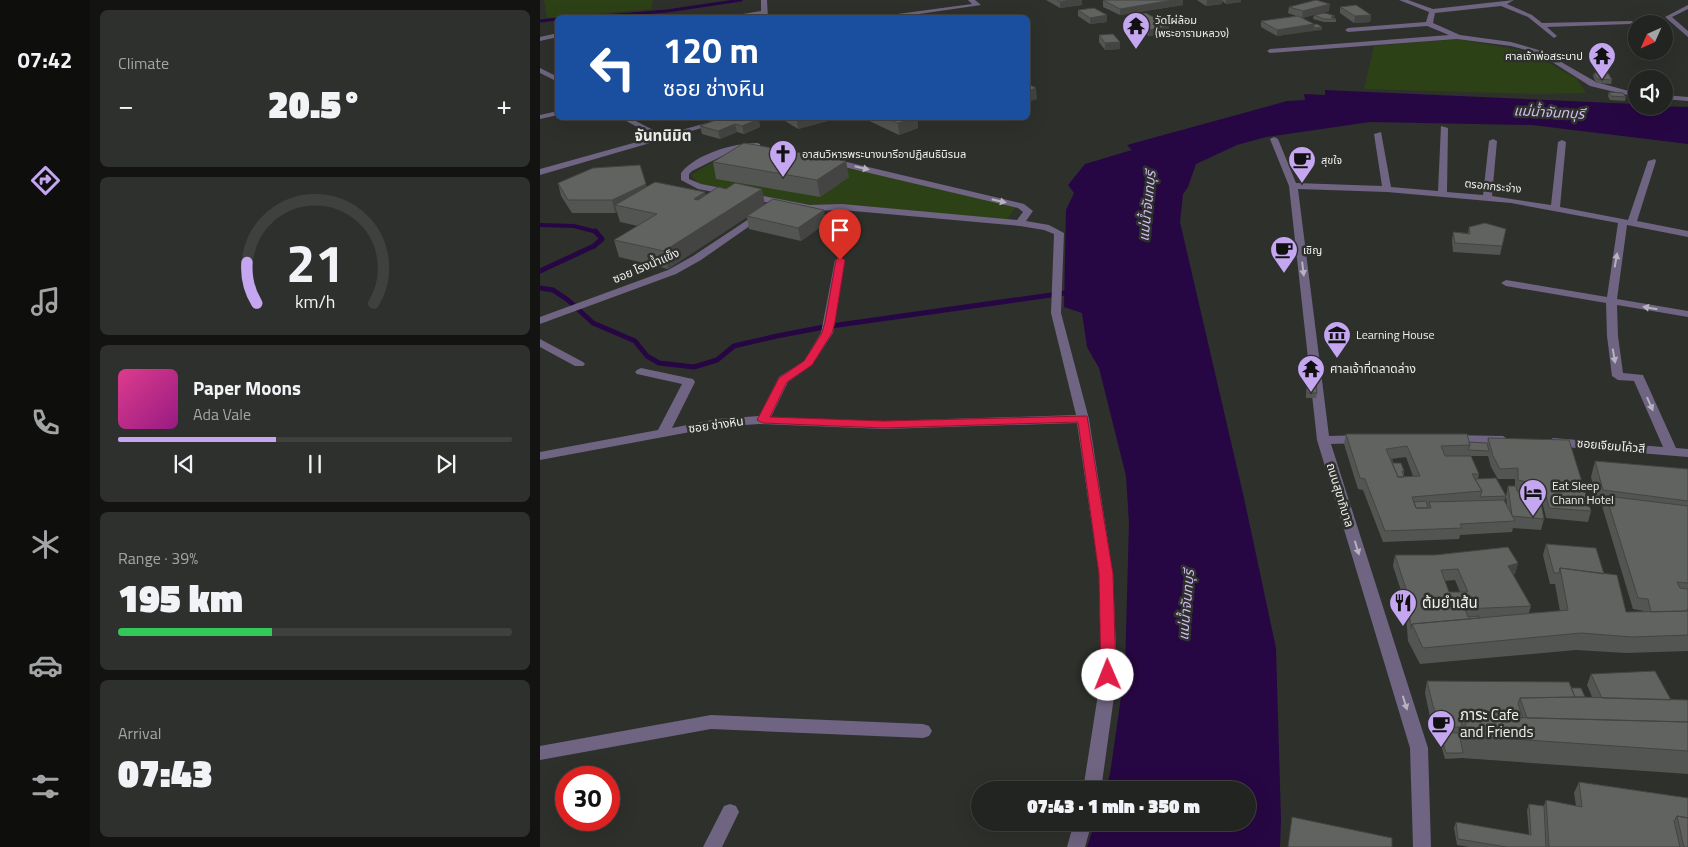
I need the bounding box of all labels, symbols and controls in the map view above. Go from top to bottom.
temple icon: วัดไผ่ล้อม (พระอารามหลวง) [1121,11,1151,50]
place label: วัดไผ่ล้อม (พระอารามหลวง) [1155,12,1229,41]
north arrow [1628,15,1672,60]
map controls [1628,15,1673,115]
text: 120 m [663,23,759,77]
icon: left [580,35,645,100]
temple icon: ศาลเจ้าพ่อสระบาป [1587,41,1617,80]
text: 07:42 [18,43,72,77]
place label: ศาลเจ้าพ่อสระบาป [1505,48,1583,64]
text: Climate [118,51,169,75]
button: sound [1628,70,1673,115]
text: ซอย ช่างหิน [663,71,765,105]
text: 20.5° [268,75,362,133]
text: − [118,83,134,126]
text: + [496,83,512,126]
water label: แม่น้ำจันทบุรี [1513,99,1588,124]
district label: จันทนิมิต [635,124,691,147]
church icon: อาสนวิหารพระนางมารีอาปฏิสนธินิรมล [768,139,798,178]
cafe icon: สุขใจ [1287,145,1317,184]
place label: อาสนวิหารพระนางมารีอาปฏิสนธินิรมล [802,146,966,162]
place label: สุขใจ [1321,152,1342,168]
icon: directions [28,163,63,198]
one-way arrow [854,164,869,172]
water label: แม่น้ำจันทบุรี [1132,167,1161,242]
street label: ตรอกกระจ่าง [1464,175,1522,197]
one-way arrow [992,197,1007,205]
pin [819,209,861,260]
icon: arrive [826,216,854,244]
text: 21 [286,223,344,302]
cafe icon: เชิญ [1269,235,1299,274]
place label: เชิญ [1303,242,1322,258]
street label: ซอย โรงน้ำแข็ง [609,243,682,288]
one-way arrow [1612,252,1620,268]
one-way arrow [1300,261,1308,277]
icon: music [28,284,63,319]
text: km/h [295,288,335,315]
one-way arrow [1641,303,1657,311]
museum icon: Learning House [1322,320,1352,359]
place label: Learning House [1356,325,1435,344]
one-way arrow [1610,348,1618,364]
temple icon: ศาลเจ้าที่ตลาดล่าง [1296,354,1326,393]
place label: ศาลเจ้าที่ตลาดล่าง [1330,359,1416,378]
text: Paper Moons [193,373,301,402]
one-way arrow [1646,396,1654,411]
text: Ada Vale [193,402,251,426]
icon: phone [28,405,63,440]
street label: ซอย ช่างหิน [687,411,745,438]
street label: ซอยเจียมโค้วสี [1576,433,1646,458]
icon: previous [170,450,198,478]
icon: pause [301,450,329,478]
icon: next [432,450,460,478]
street label: ถนนสุขาภิบาล [1322,460,1359,529]
place label: Eat Sleep Chann Hotel [1552,476,1614,509]
hotel icon: Eat Sleep Chann Hotel [1518,478,1548,517]
icon: climate [28,527,63,562]
one-way arrow [1353,540,1361,555]
text: Range · 39% [118,546,198,570]
water label: แม่น้ำจันทบุรี [1172,566,1199,641]
text: 195 km [118,569,243,627]
restaurant icon: ต้มยำเส้น [1388,588,1418,627]
place label: ต้มยำเส้น [1422,591,1478,614]
icon: car [28,648,63,683]
position arrow [1081,648,1133,700]
one-way arrow [1402,695,1410,710]
place label: ภาระ Cafe and Friends [1460,703,1533,743]
cafe icon: ภาระ Cafe and Friends [1426,709,1456,748]
text: Arrival [118,721,161,745]
text: 07:43 [118,744,213,802]
speed limit sign: 30 [555,766,620,831]
icon: filters [28,769,63,804]
text: 07:43 · 1 min · 350 m [1027,791,1200,820]

